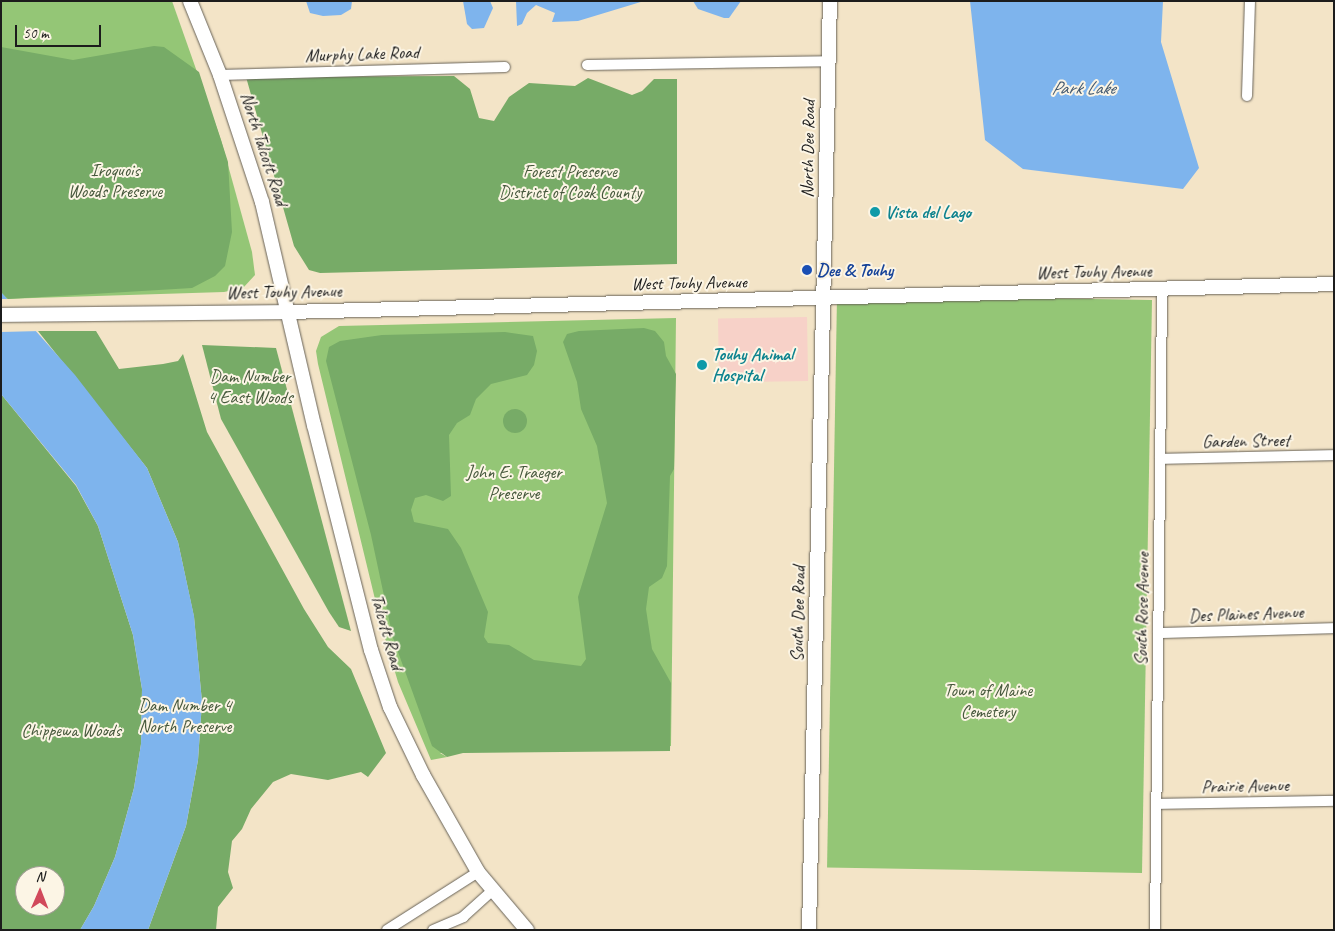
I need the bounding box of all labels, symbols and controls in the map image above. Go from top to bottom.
scale bar [18,15,104,47]
text: 50 m [23,24,49,43]
street label: Murphy Lake Road [305,41,419,67]
water label: Park Lake [1051,78,1115,100]
street label: North Talcott Road [235,89,293,209]
street label: North Dee Road [796,99,820,199]
park label: Iroquois Woods Preserve [68,160,162,202]
park label: Forest Preserve District of Cook County [499,161,641,203]
place label: Vista del Lago [885,201,971,223]
marker: Vista del Lago [869,206,881,218]
place label: Dee & Touhy [817,259,893,281]
street label: West Touhy Avenue [1036,260,1152,284]
marker: Dee & Touhy [801,264,813,276]
street label: West Touhy Avenue [631,271,747,295]
street label: West Touhy Avenue [226,280,342,304]
place label: Touhy Animal Hospital [712,344,793,386]
marker: Touhy Animal Hospital [696,359,708,371]
park label: Dam Number 4 East Woods [207,366,293,408]
street label: Garden Street [1202,429,1290,453]
park label: John E. Traeger Preserve [466,462,562,504]
street label: South Rose Avenue [1130,552,1154,666]
street label: South Dee Road [786,565,810,663]
street label: Talcott Road [366,592,408,672]
street label: Des Plaines Avenue [1188,601,1304,627]
park label: Town of Maine Cemetery [944,680,1032,722]
park label: Dam Number 4 North Preserve [138,695,232,738]
park label: Chippewa Woods [21,719,121,741]
street label: Prairie Avenue [1201,774,1289,798]
north arrow [15,866,65,916]
text: N [36,868,45,885]

